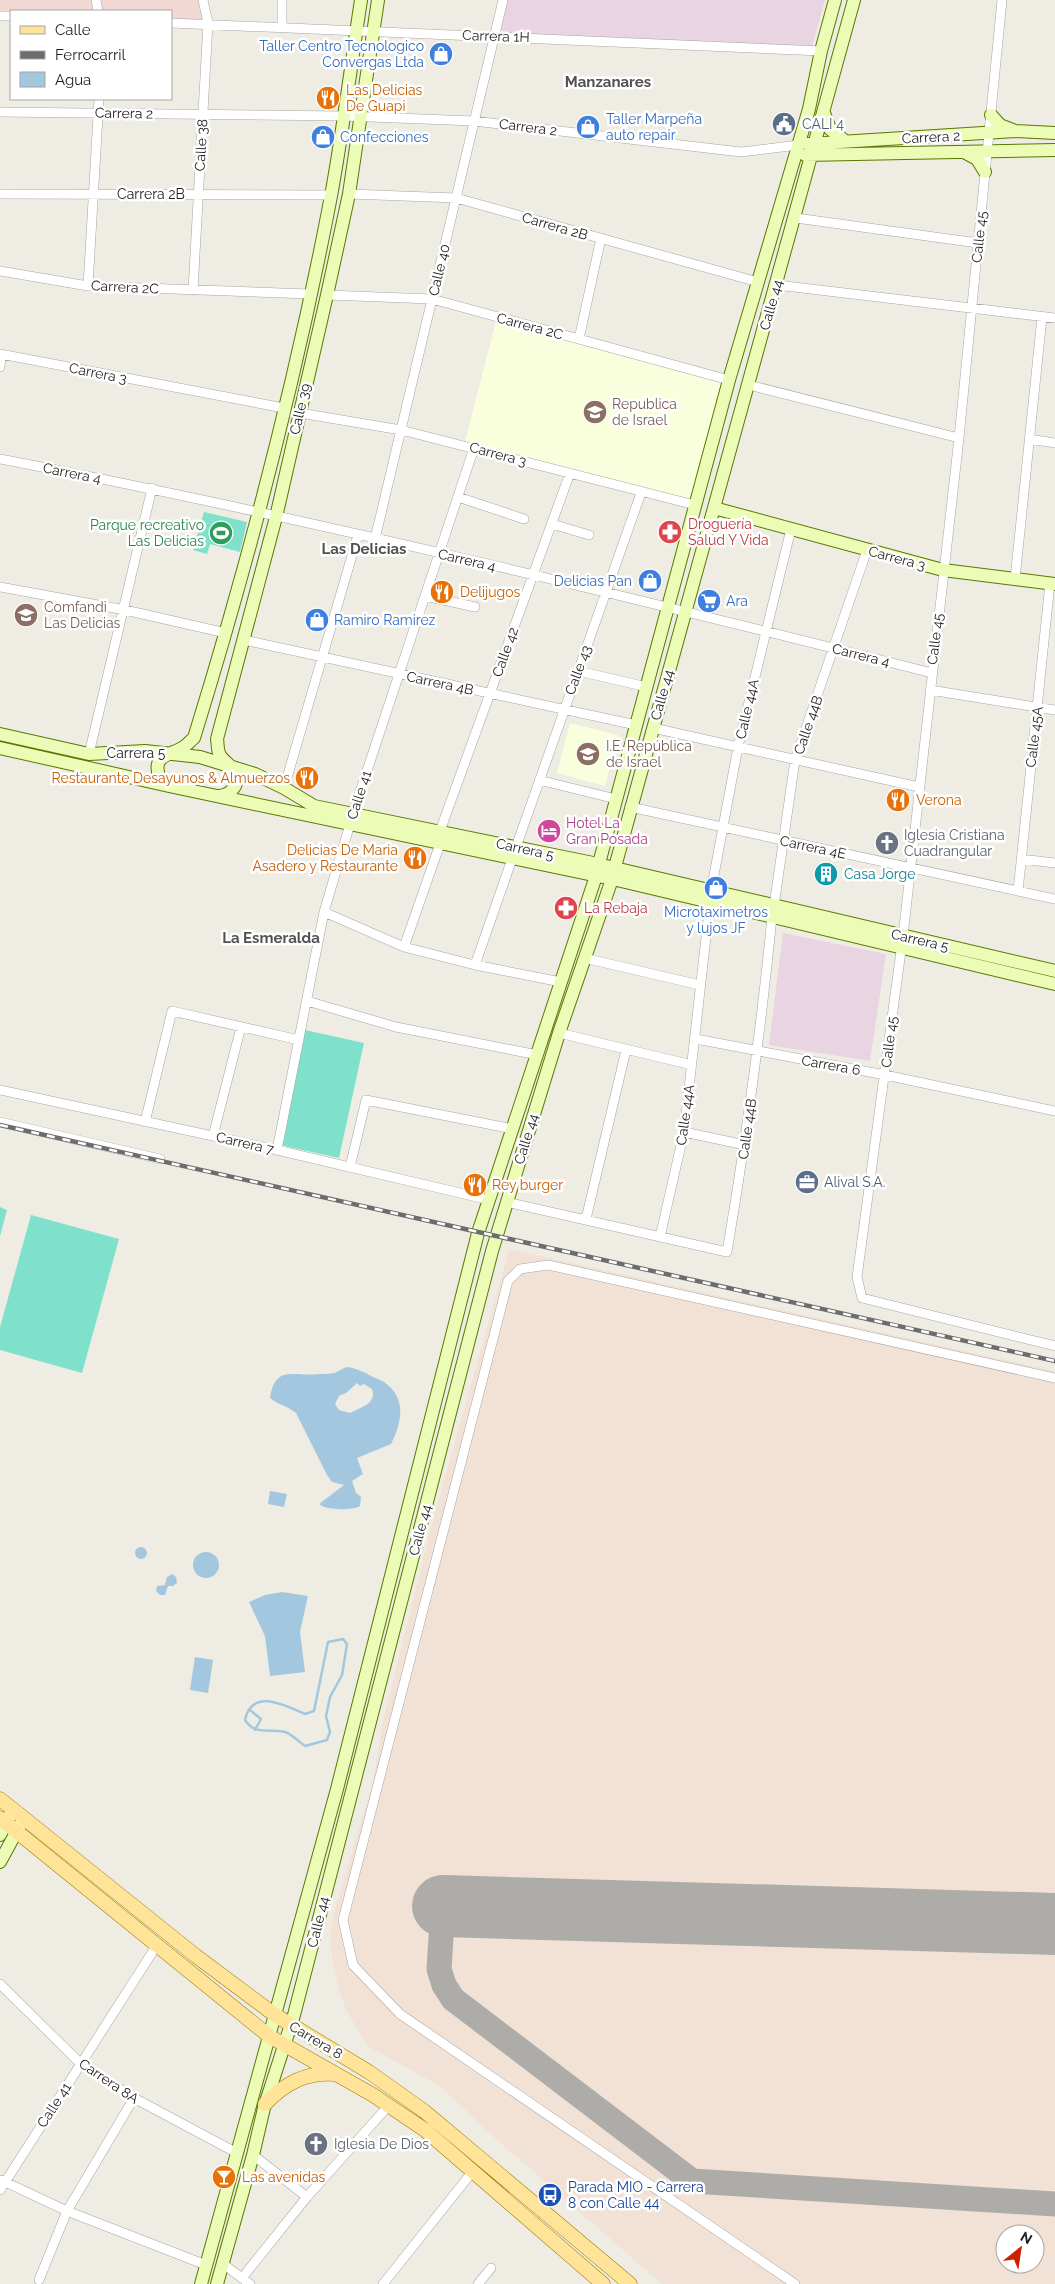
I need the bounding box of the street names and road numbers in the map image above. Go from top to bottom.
street label: Carrera 1H [462,27,530,45]
street label: Carrera 2 [95,104,153,122]
street label: Carrera 2 [498,115,558,139]
street label: Calle 38 [192,118,210,172]
street label: Carrera 2 [901,127,961,147]
street label: Carrera 2B [117,186,185,202]
street label: Carrera 2B [520,209,590,243]
street label: Calle 45 [968,210,990,264]
street label: Calle 40 [425,242,453,298]
street label: Carrera 2C [91,277,160,297]
street label: Calle 44 [756,278,786,332]
street label: Carrera 2C [495,309,565,343]
street label: Carrera 3 [68,360,128,386]
street label: Calle 39 [286,382,314,436]
street label: Carrera 3 [468,439,528,469]
street label: Carrera 4 [42,460,103,487]
street label: Carrera 3 [867,543,927,573]
street label: Carrera 4 [437,546,498,574]
street label: Calle 45 [924,612,946,666]
street label: Calle 42 [489,625,521,679]
street label: Carrera 4 [831,640,892,670]
street label: Calle 43 [562,643,594,697]
street label: Carrera 4B [405,668,475,698]
street label: Calle 44 [647,668,677,722]
street label: Calle 44A [732,677,762,741]
street label: Calle 44B [790,693,826,757]
street label: Calle 45A [1022,705,1046,768]
street label: Carrera 5 [107,745,166,761]
street label: Calle 41 [344,769,374,821]
street label: Carrera 4E [778,832,848,862]
street label: Carrera 5 [495,835,556,863]
street label: Carrera 5 [890,926,951,954]
street label: Calle 45 [878,1015,900,1069]
street label: Carrera 6 [800,1052,862,1078]
street label: Calle 44A [673,1083,697,1147]
street label: Calle 44B [735,1098,759,1160]
street label: Calle 44 [511,1111,541,1166]
street label: Carrera 7 [215,1129,276,1158]
street label: Calle 44 [406,1503,435,1557]
street label: Calle 44 [304,1895,332,1949]
street label: Carrera 8 [286,2018,346,2062]
street label: Carrera 8A [76,2055,142,2107]
street label: Calle 41 [34,2080,74,2130]

